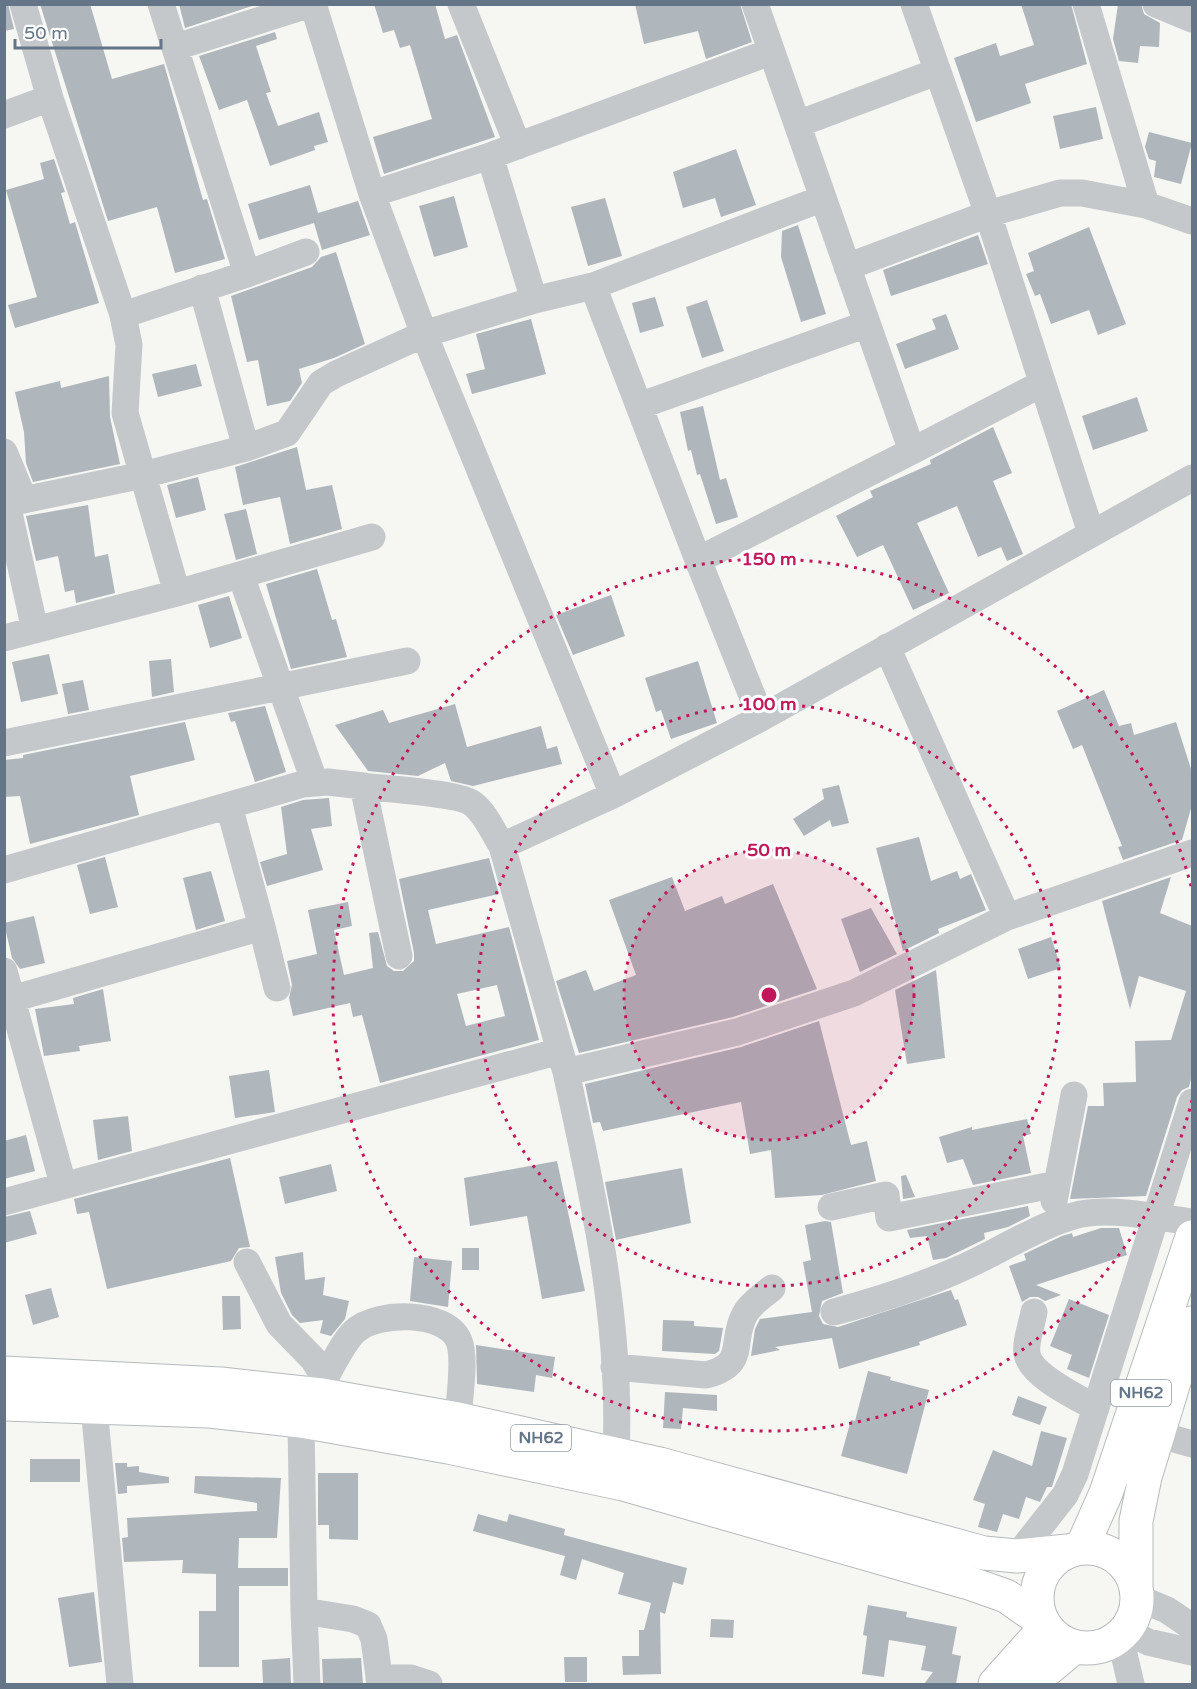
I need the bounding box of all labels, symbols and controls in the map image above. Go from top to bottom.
scale bar [15,12,160,50]
text: 50 m [24,22,68,44]
text: 150 m [741,548,797,570]
text: 100 m [741,693,797,715]
text: 50 m [747,839,791,861]
centre of rings [759,985,779,1005]
road number: NH62 [1111,1380,1171,1406]
road number: NH62 [511,1425,571,1451]

